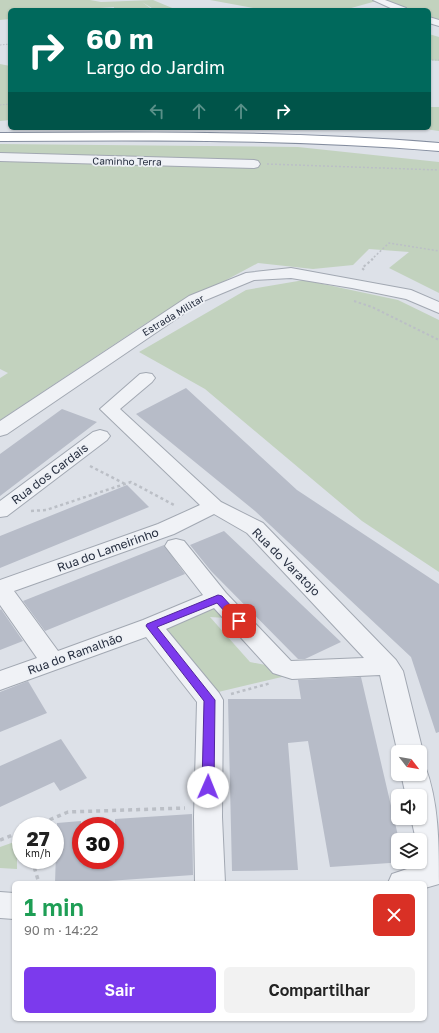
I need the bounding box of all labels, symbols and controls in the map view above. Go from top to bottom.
text: 60 m [86,22,153,55]
icon: right [20,24,72,76]
text: Largo do Jardim [86,56,225,78]
icon: left [146,100,168,122]
icon: ahead [188,100,210,122]
icon: ahead [230,100,252,122]
icon: right [272,100,294,122]
street label: Caminho Terra [92,154,162,168]
street label: Estrada Militar [140,292,206,338]
street label: Rua dos Cardais [8,440,91,507]
street label: Rua do Lameirinho [55,524,161,575]
street label: Rua do Varatojo [249,524,324,599]
pin [222,604,256,638]
icon: arrive [228,610,250,632]
street label: Rua do Ramalhão [25,629,124,678]
north arrow [391,745,427,781]
map controls [391,745,427,869]
position arrow [187,766,229,808]
button: sound [391,789,427,825]
speed limit sign: 30 [72,817,124,869]
text: 27 [26,826,50,850]
button: layers [391,833,427,869]
text: km/h [25,847,51,859]
text: 1 min [24,892,84,921]
button: close [373,894,415,936]
text: 90 m · 14:22 [24,922,98,938]
button: Sair [24,967,216,1013]
button: Compartilhar [224,967,415,1013]

